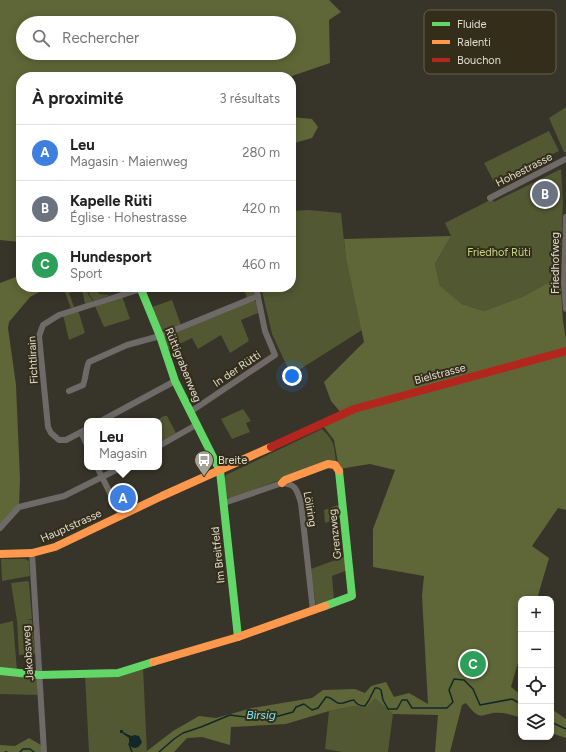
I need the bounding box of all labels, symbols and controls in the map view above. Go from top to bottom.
legend [424,10,556,74]
search box [16,16,296,60]
text: Fluide [457,18,487,31]
icon: search [30,27,52,49]
text: Rechercher [62,29,139,47]
text: Ralenti [457,36,491,49]
text: Bouchon [457,54,501,67]
text: À proximité [32,88,123,108]
text: 3 résultats [220,91,280,106]
text: Leu [70,136,95,154]
text: A [40,145,50,160]
text: 280 m [242,145,280,160]
street label: Hohestrasse [494,150,554,190]
text: Magasin · Maienweg [70,154,188,169]
pin: B [532,179,558,209]
text: Kapelle Rüti [70,192,152,210]
text: B [41,201,49,216]
text: 420 m [242,201,280,216]
text: Église · Hohestrasse [70,210,187,225]
street label: Friedhofweg [549,232,562,294]
park label: Friedhof Rüti [467,246,531,259]
text: Hundesport [70,248,152,266]
text: C [40,257,50,272]
text: 460 m [242,257,280,272]
text: Sport [70,266,103,281]
street label: Rüttigrabenweg [162,326,204,404]
street label: Fichtlirain [25,336,41,384]
street label: In der Rütti [211,348,263,390]
street label: Bielstrasse [413,361,467,387]
your location [282,366,302,386]
popup [84,418,162,470]
text: Leu [99,428,124,446]
text: Magasin [99,446,147,461]
bus stop icon: Breite [193,449,215,477]
place label: Breite [218,454,247,467]
pin: A [110,483,136,513]
street label: Löliring [300,490,320,528]
street label: Hauptstrasse [38,507,104,545]
street label: Grenzweg [326,508,344,560]
street label: Im Breitfeld [209,526,227,584]
map controls [518,596,554,740]
button: + [518,596,554,632]
street label: Jakobsweg [20,625,36,681]
button: − [518,632,554,668]
pin: C [460,649,486,679]
button: locate [518,668,554,704]
button: layers [518,704,554,740]
water label: Birsig [246,708,276,722]

